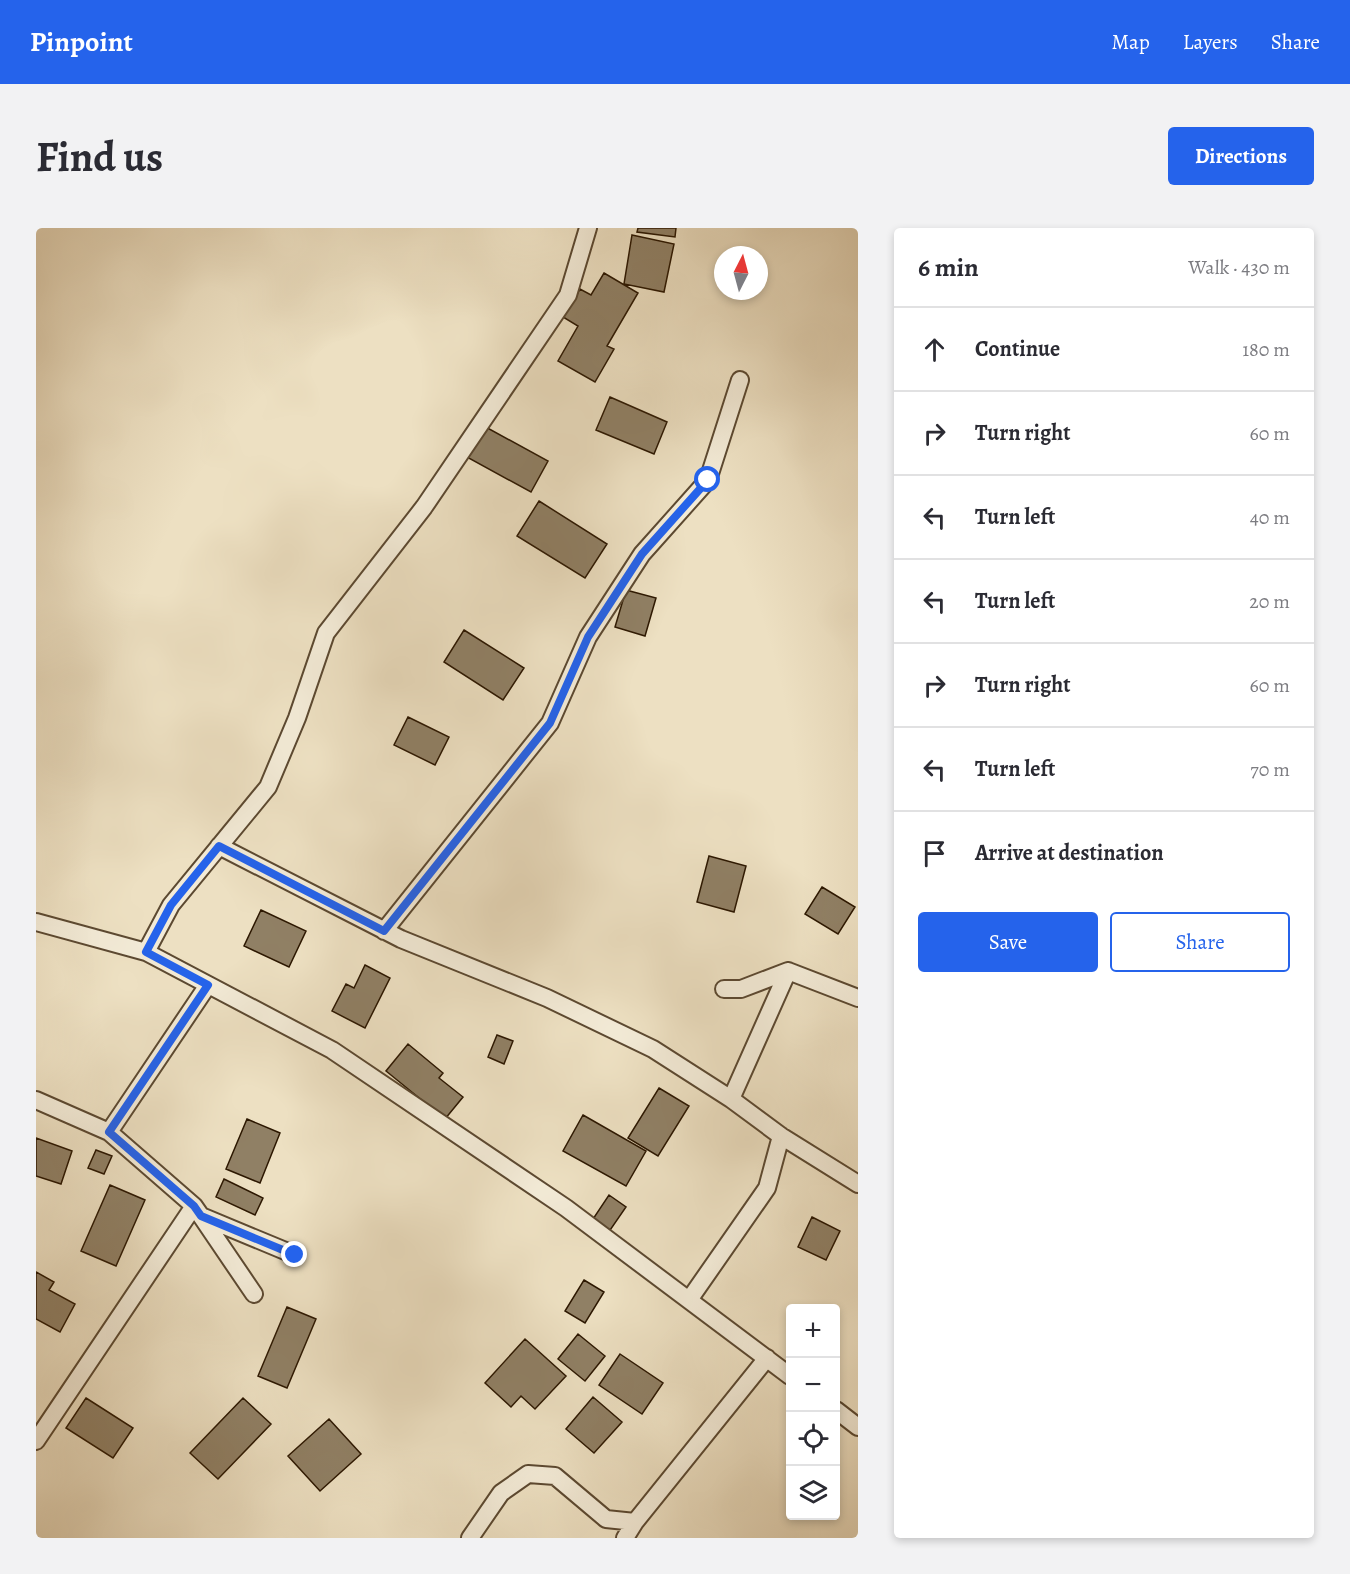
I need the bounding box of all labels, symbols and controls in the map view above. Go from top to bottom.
text: Pinpoint [30,23,133,61]
text: Map [1111,28,1150,56]
text: Layers [1183,28,1238,56]
text: Share [1271,28,1320,56]
button: Directions [1168,127,1314,185]
text: Find us [36,128,163,185]
north arrow [714,246,768,300]
text: 6 min [918,250,979,285]
text: Walk · 430 m [1188,254,1290,281]
icon: ahead [918,333,951,366]
text: Continue [975,334,1060,364]
text: 180 m [1242,336,1290,363]
icon: right [918,417,951,450]
text: Turn right [975,418,1071,448]
text: 60 m [1250,420,1290,447]
route start [694,466,720,492]
icon: left [918,501,951,534]
text: Turn left [975,502,1055,532]
text: 40 m [1250,504,1290,531]
icon: left [918,585,951,618]
text: Turn left [975,586,1055,616]
text: 20 m [1249,588,1290,615]
icon: right [918,669,951,702]
text: Turn right [975,670,1071,700]
text: 60 m [1250,672,1290,699]
icon: left [918,753,951,786]
text: Turn left [975,754,1055,784]
text: 70 m [1250,756,1290,783]
icon: arrive [918,837,951,870]
text: Arrive at destination [975,838,1164,868]
button: Save [918,912,1098,972]
button: Share [1110,912,1290,972]
route end [281,1241,307,1267]
map controls [786,1304,840,1520]
button: + [786,1304,840,1358]
button: − [786,1358,840,1412]
button: locate [786,1412,840,1466]
button: layers [786,1466,840,1520]

